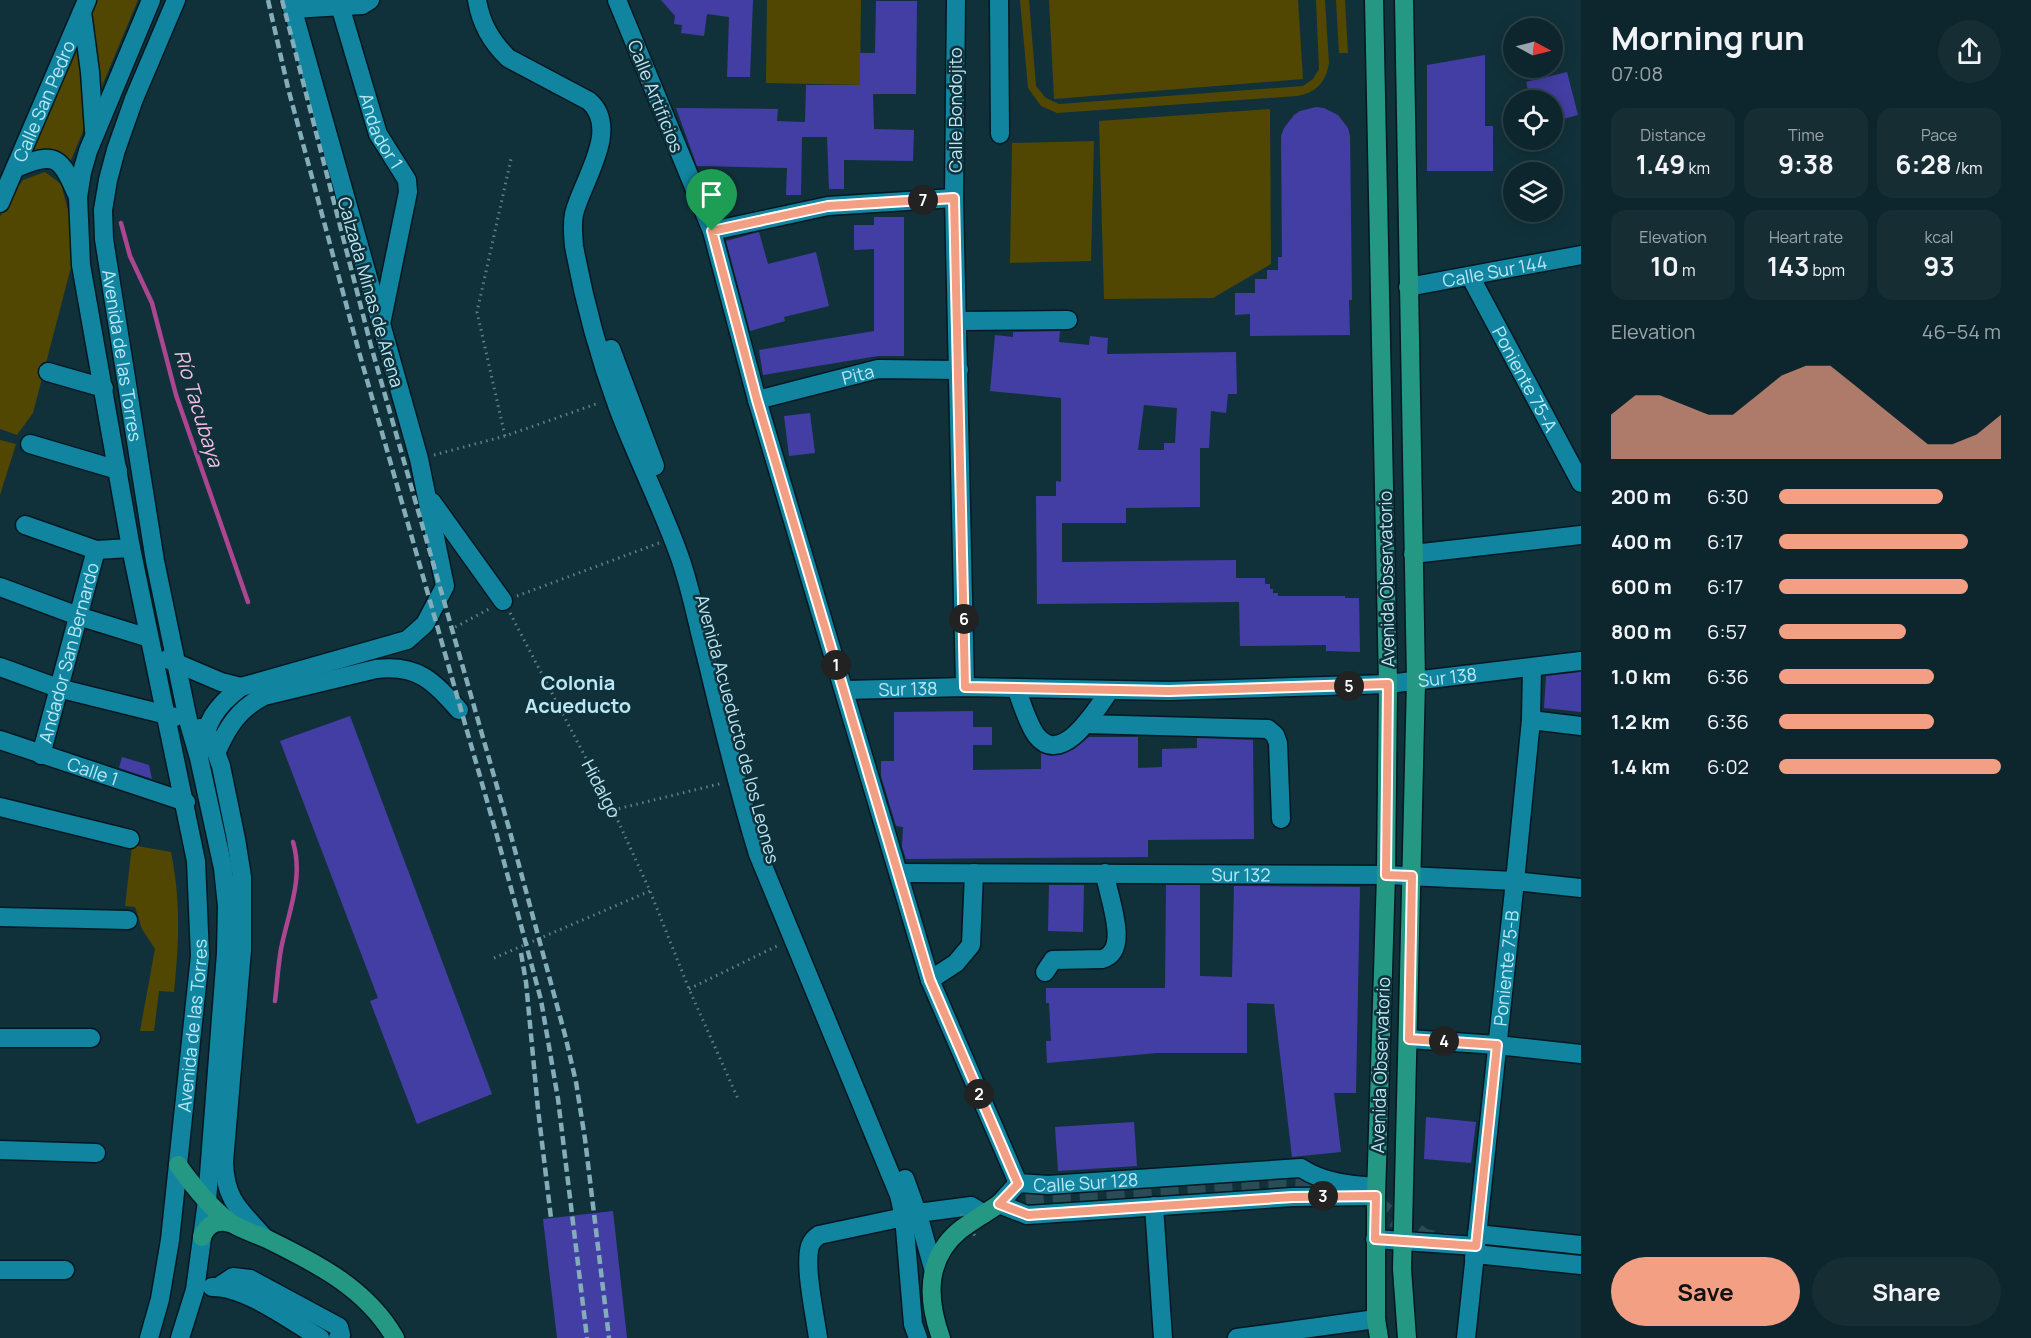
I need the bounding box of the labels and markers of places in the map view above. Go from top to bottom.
pin [686,169,737,231]
pin: 7 [908,185,938,215]
pin: 6 [949,604,979,634]
pin: 1 [821,650,851,680]
pin: 5 [1334,671,1364,701]
pin: 4 [1429,1026,1459,1056]
pin: 2 [964,1079,994,1109]
pin: 3 [1308,1181,1338,1211]

